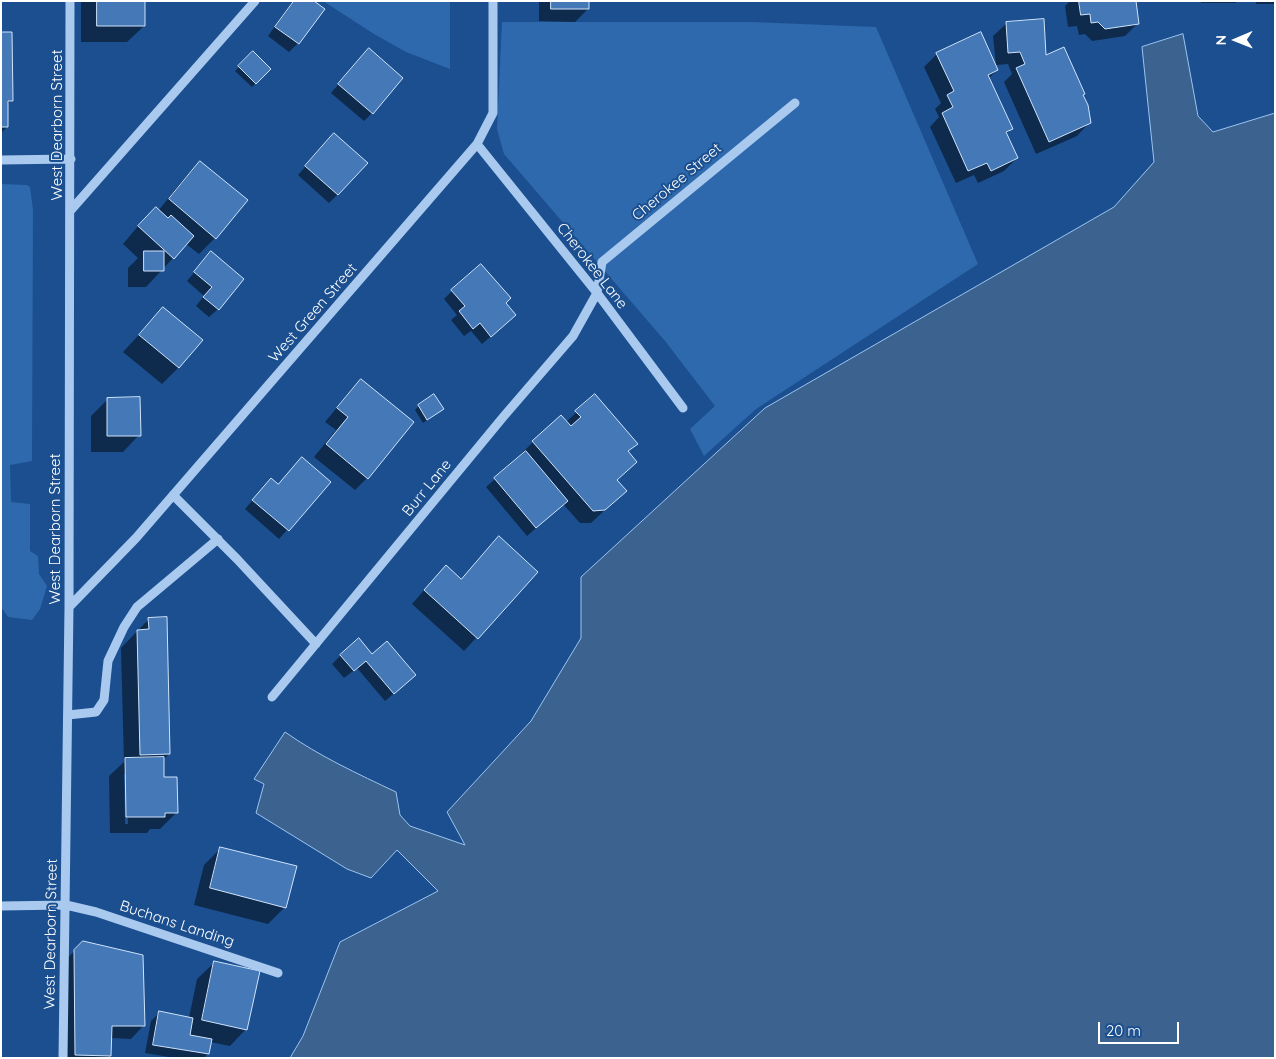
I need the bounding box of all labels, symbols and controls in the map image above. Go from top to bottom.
north arrow [1211,15,1261,65]
text: N [1212,35,1230,46]
street label: West Dearborn Street [48,50,66,200]
street label: Cherokee Street [629,139,725,225]
street label: Cherokee Lane [553,219,631,313]
street label: West Green Street [265,260,361,366]
street label: West Dearborn Street [46,454,64,604]
street label: Burr Lane [399,456,455,520]
street label: West Dearborn Street [41,858,61,1010]
street label: Buchans Landing [117,897,237,951]
scale bar [1101,1012,1182,1044]
text: 20 m [1106,1021,1141,1040]

